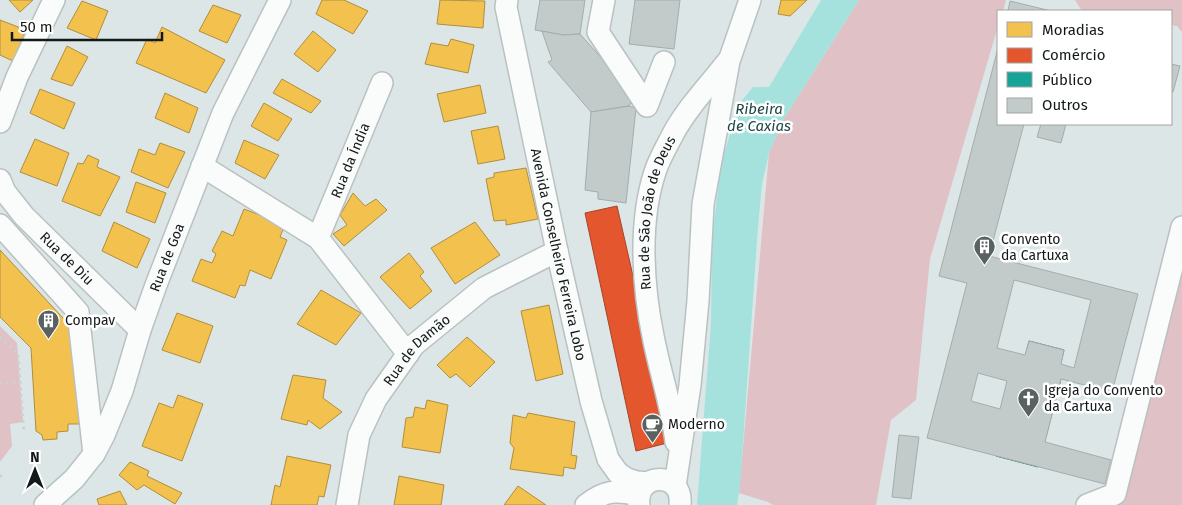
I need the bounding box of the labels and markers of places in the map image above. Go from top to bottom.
place label: Convento da Cartuxa [1001,231,1069,264]
building icon: Convento da Cartuxa [973,235,997,266]
building icon: Compav [37,308,61,339]
place label: Compav [65,312,115,329]
place label: Igreja do Convento da Cartuxa [1044,382,1163,415]
church icon: Igreja do Convento da Cartuxa [1016,386,1040,417]
cafe icon: Moderno [640,412,664,443]
place label: Moderno [668,416,725,433]

